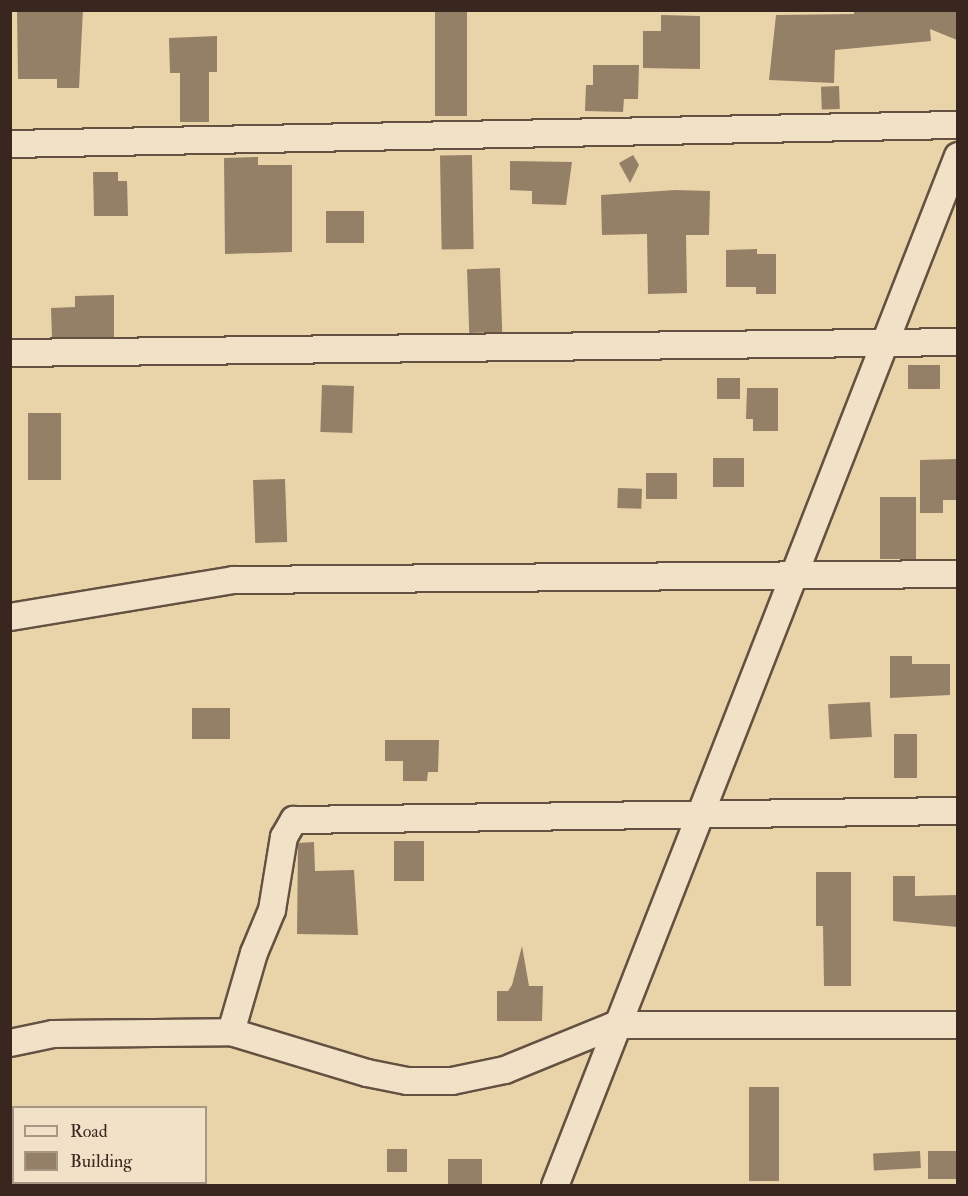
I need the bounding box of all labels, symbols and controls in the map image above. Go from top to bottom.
legend [12,1106,207,1184]
text: Road [70,1120,108,1143]
text: Building [70,1150,132,1173]

